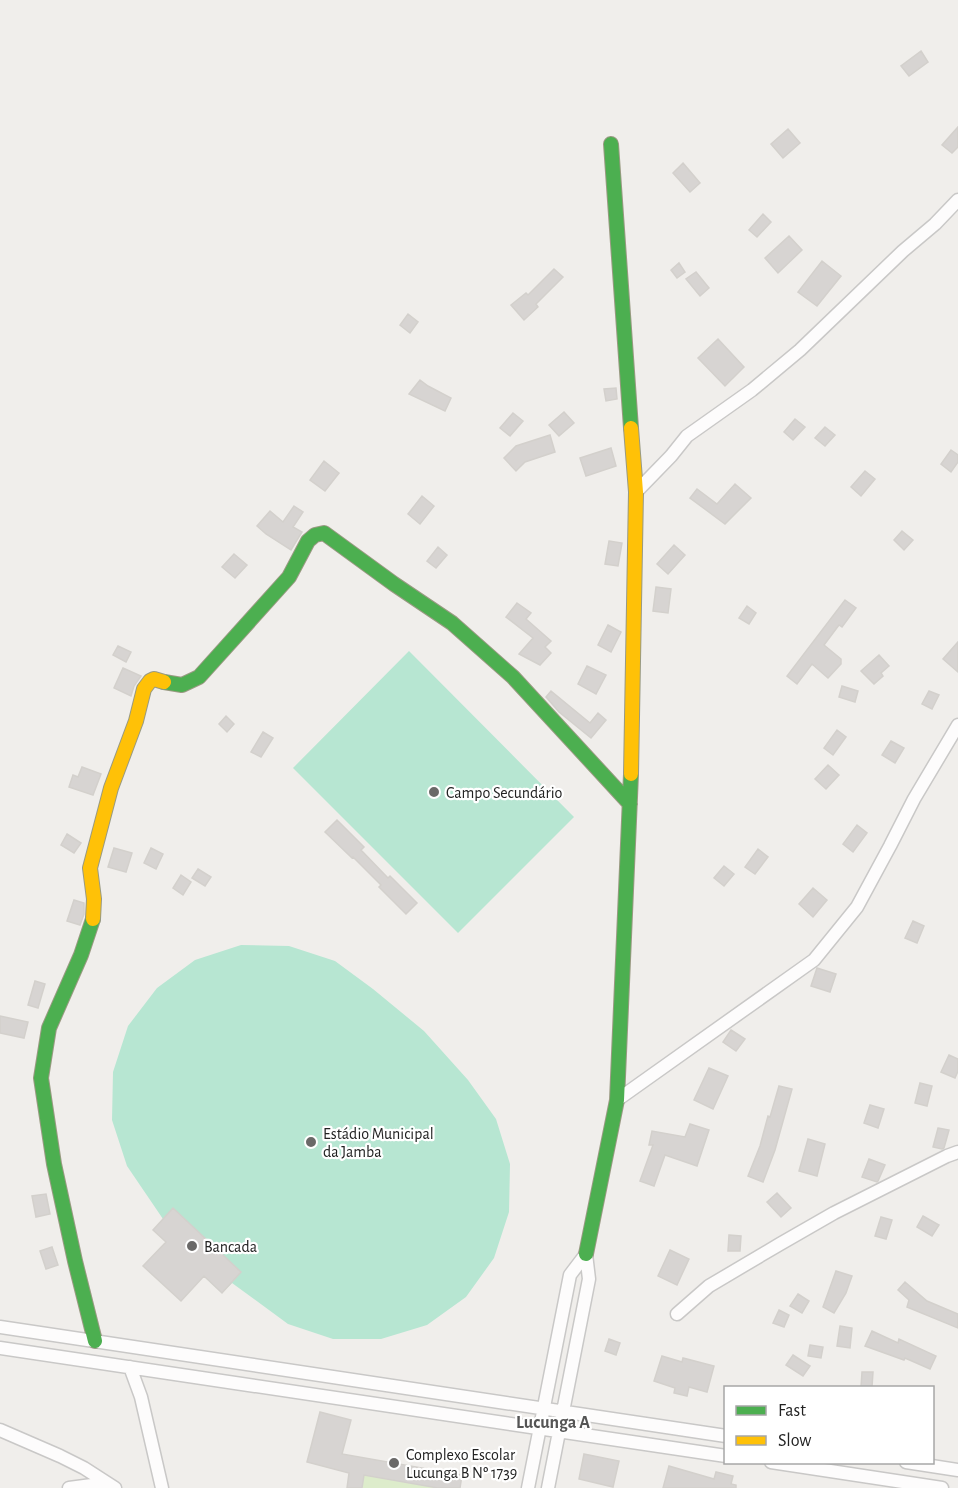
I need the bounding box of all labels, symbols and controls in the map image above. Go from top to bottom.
marker: Campo Secundário [427,785,441,799]
place label: Campo Secundário [446,785,563,801]
place label: Estádio Municipal da Jamba [323,1126,434,1160]
marker: Estádio Municipal da Jamba [304,1135,318,1149]
marker: Bancada [185,1239,199,1253]
place label: Bancada [204,1239,257,1255]
legend [724,1386,934,1464]
text: Fast [778,1402,806,1420]
district label: Lucunga A [516,1414,590,1432]
text: Slow [778,1432,811,1450]
place label: Complexo Escolar Lucunga B Nº 1739 [406,1447,517,1481]
marker: Complexo Escolar Lucunga B Nº 1739 [387,1456,401,1470]

